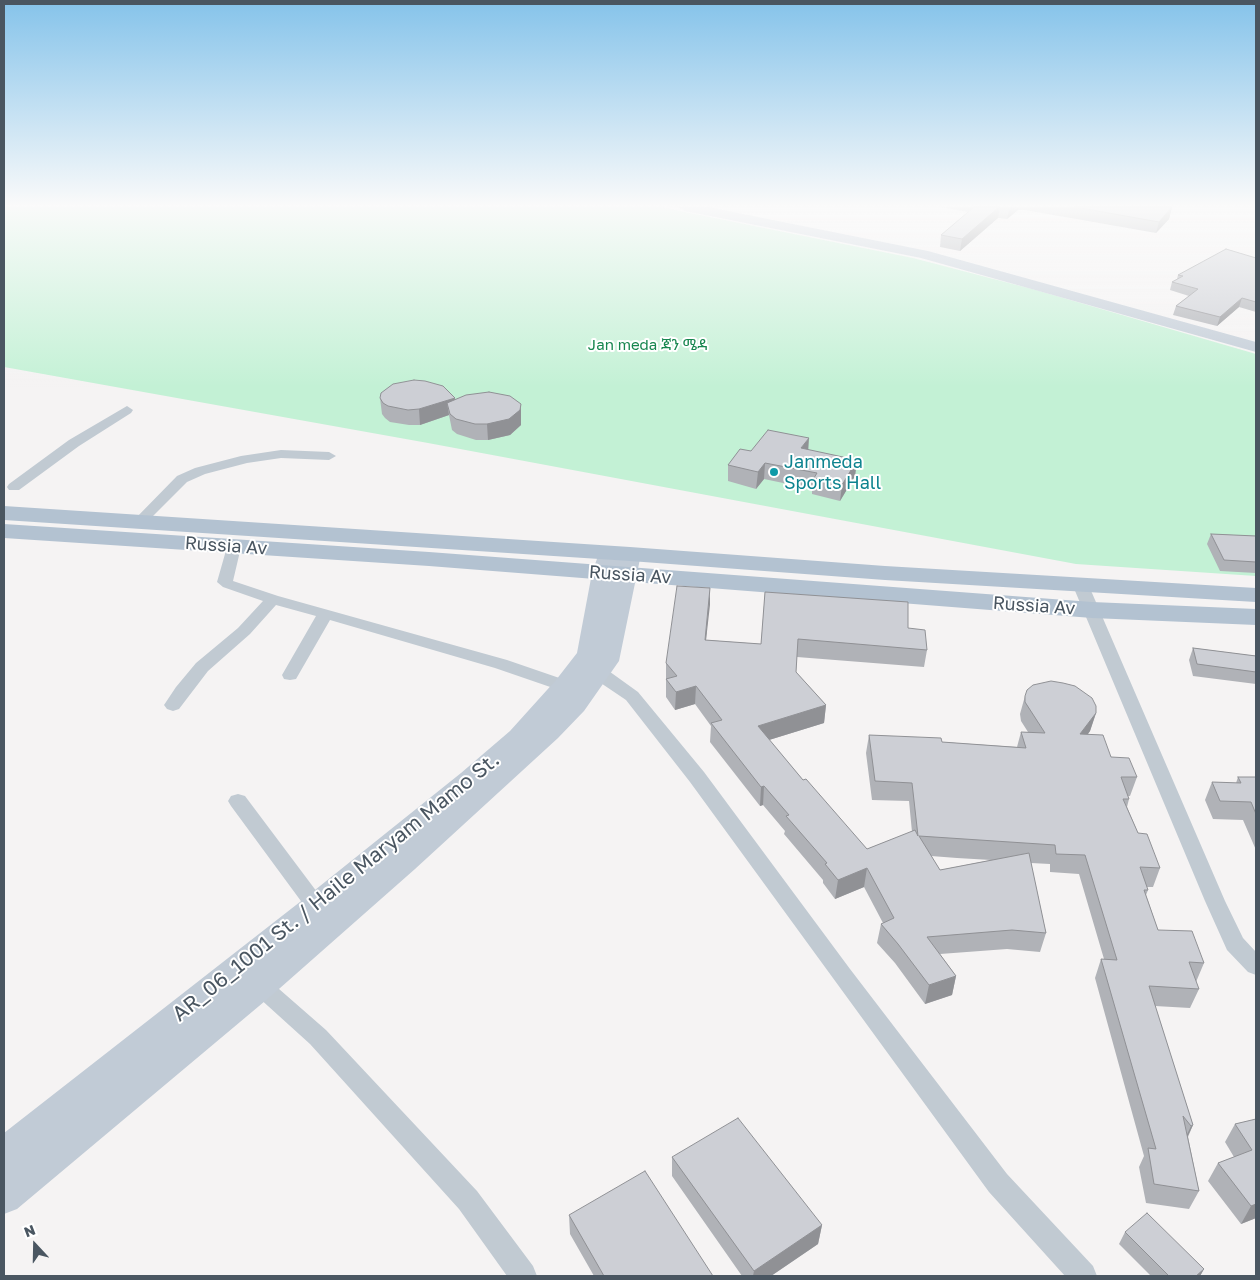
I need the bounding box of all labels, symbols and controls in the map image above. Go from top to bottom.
park label: Jan meda ጃን ሜዳ [588,336,708,354]
place label: Janmeda Sports Hall [784,451,881,494]
marker: Janmeda Sports Hall [768,466,780,478]
street label: Russia Av [184,532,268,560]
street label: Russia Av [588,561,672,589]
street label: Russia Av [992,592,1076,620]
street label: AR_06_1001 St. / Haile Maryam Mamo St. [167,747,505,1027]
north arrow [10,1220,60,1270]
text: N [21,1221,37,1240]

